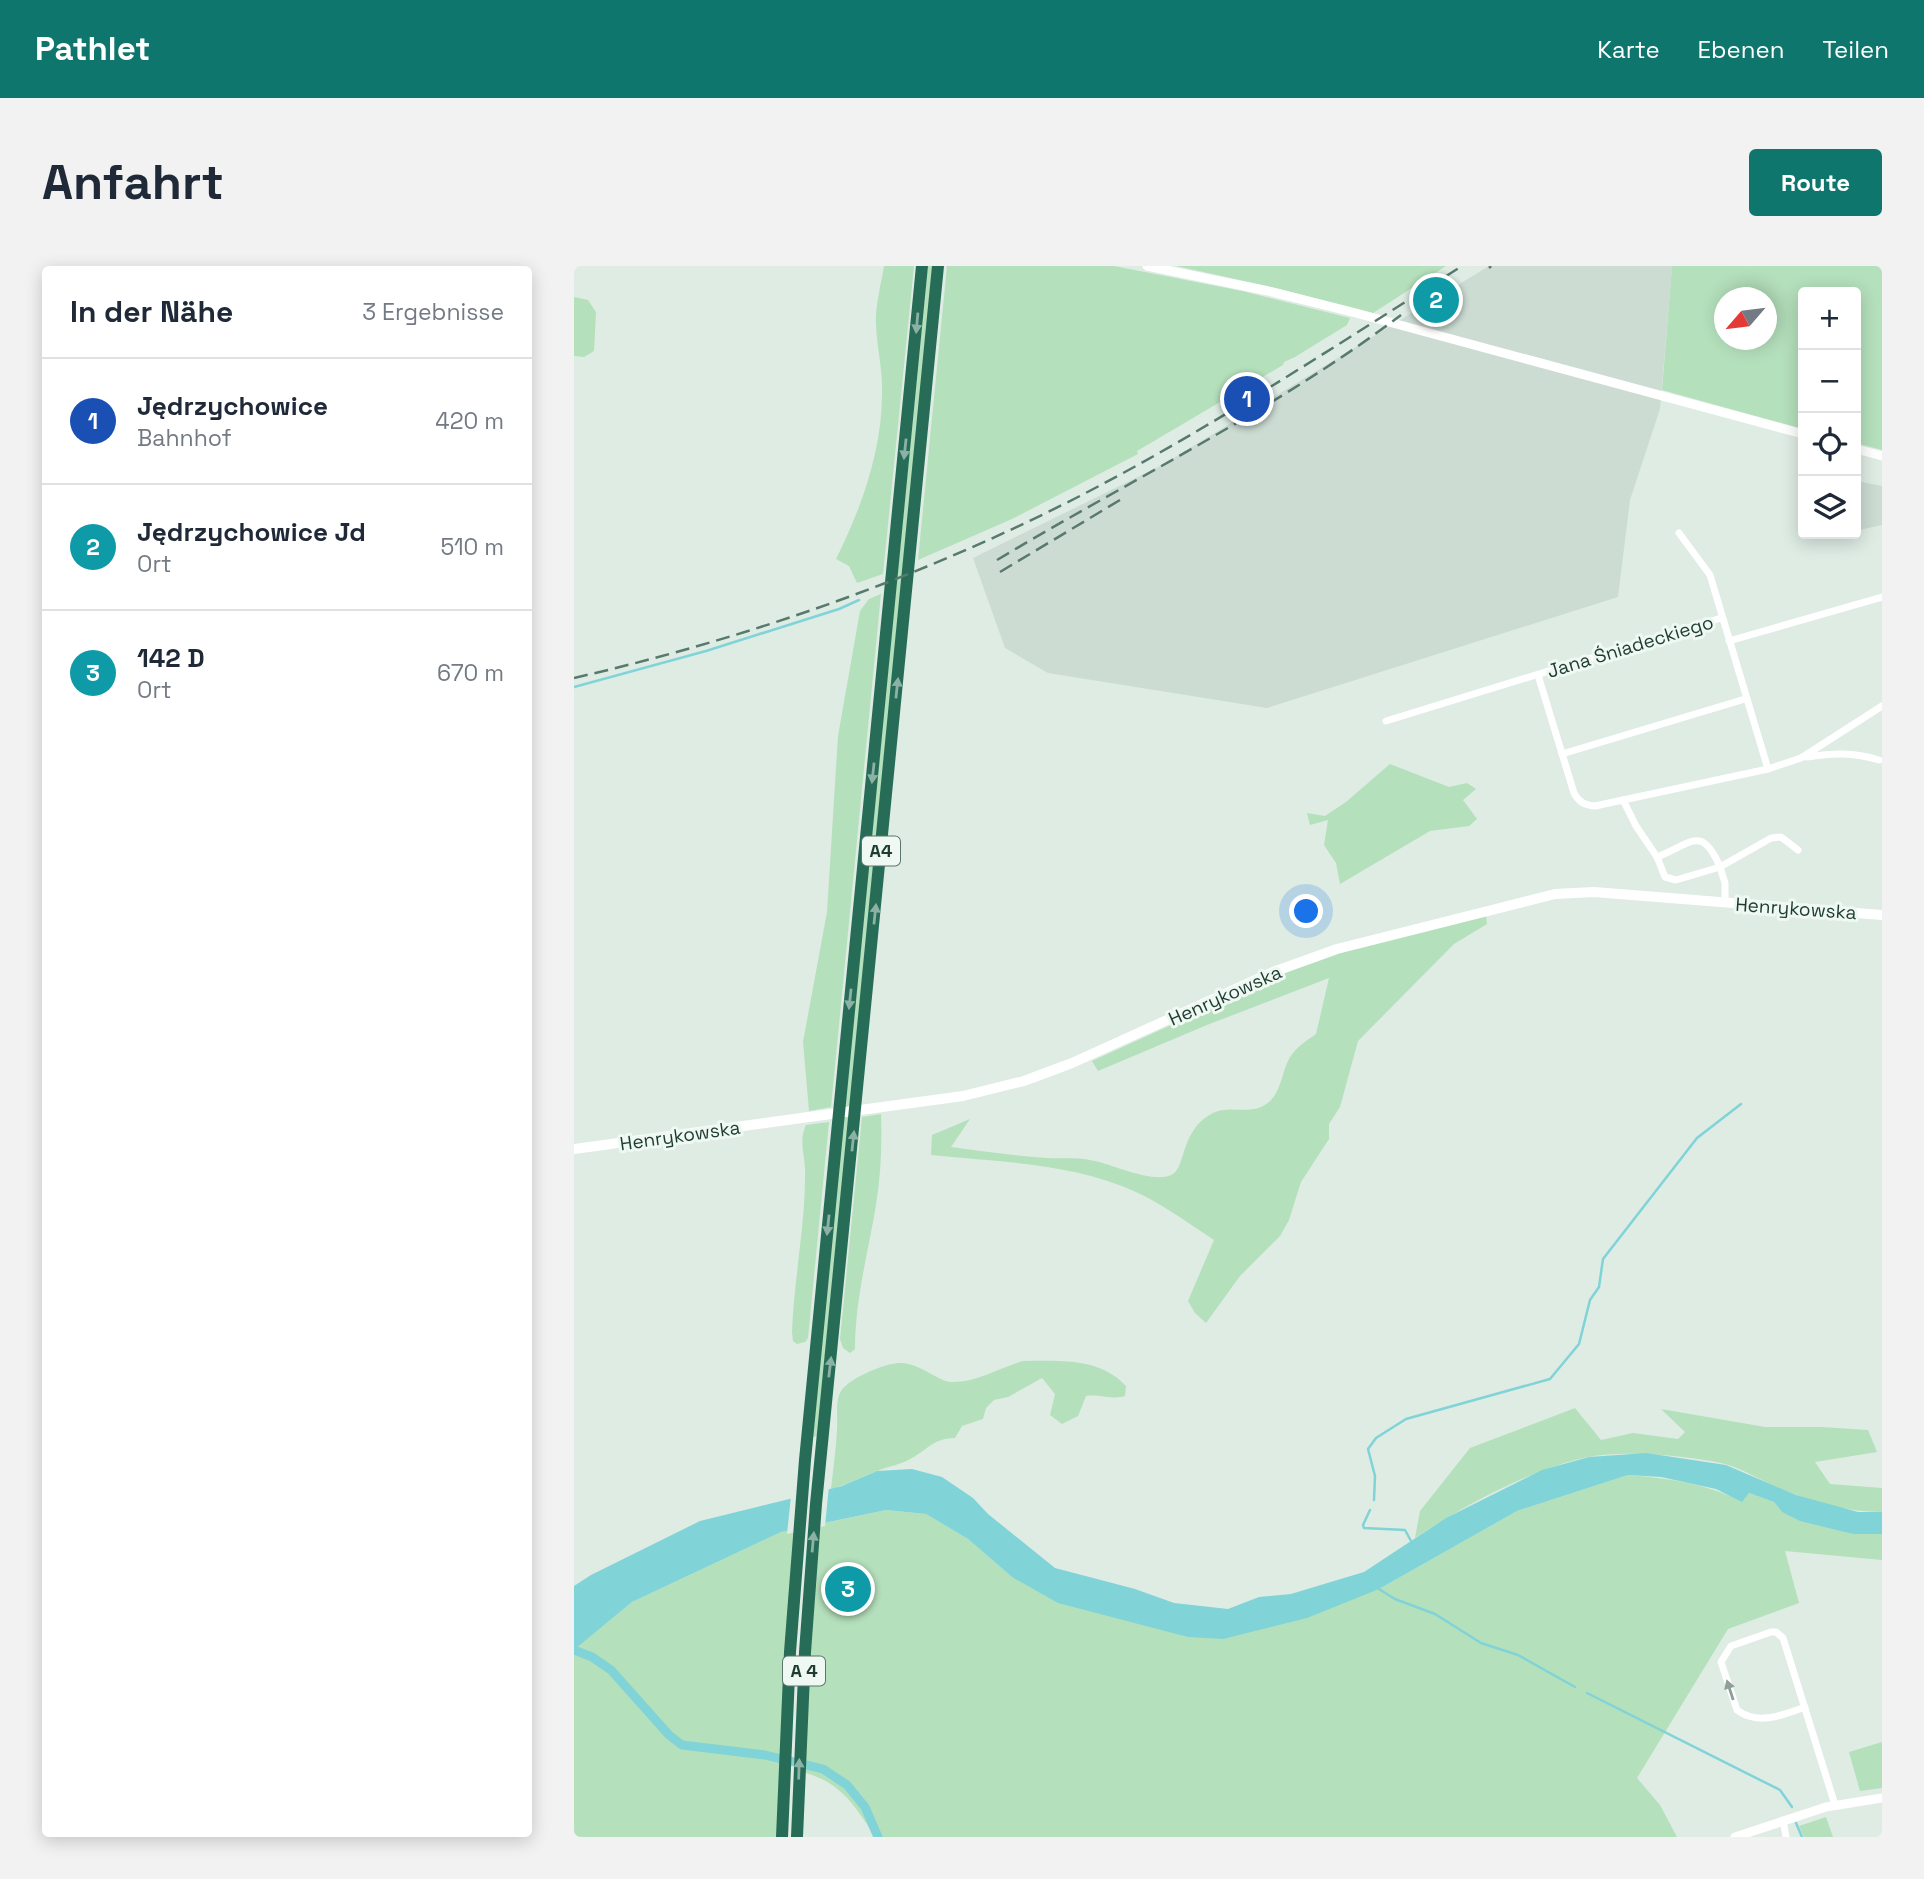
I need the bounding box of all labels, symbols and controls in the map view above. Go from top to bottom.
text: Pathlet [35,28,150,70]
text: Karte [1597,34,1660,65]
text: Ebenen [1698,34,1784,65]
text: Teilen [1822,34,1889,65]
button: Route [1749,149,1882,216]
text: Anfahrt [42,151,224,213]
pin: 2 [1413,274,1459,326]
north arrow [1714,287,1777,350]
map controls [1798,287,1861,539]
button: + [1798,287,1861,350]
text: In der Nähe [70,292,233,331]
text: 3 Ergebnisse [362,297,504,327]
one-way arrow [911,313,922,335]
button: − [1798,350,1861,413]
pin: 1 [1224,373,1270,425]
text: Jędrzychowice [137,389,328,423]
text: 1 [88,406,98,436]
text: 420 m [435,406,504,436]
button: locate [1798,413,1861,476]
text: Bahnhof [137,423,232,453]
one-way arrow [899,438,910,460]
button: layers [1798,476,1861,539]
text: Jędrzychowice Jd [137,515,366,549]
text: 2 [86,532,100,562]
text: 510 m [441,532,504,562]
text: Ort [137,549,172,579]
street label: Jana Śniadeckiego [1544,609,1716,684]
text: 142 D [137,641,205,675]
text: 3 [86,658,100,688]
text: 670 m [437,658,504,688]
text: Ort [137,675,172,705]
one-way arrow [892,677,903,699]
one-way arrow [867,762,878,784]
road number: A4 [862,836,900,866]
street label: Henrykowska [1734,892,1858,925]
your location [1289,894,1323,928]
one-way arrow [870,903,881,925]
street label: Henrykowska [1165,959,1286,1032]
one-way arrow [845,988,856,1010]
street label: Henrykowska [618,1115,742,1156]
one-way arrow [847,1130,858,1152]
one-way arrow [822,1215,833,1237]
one-way arrow [825,1356,836,1378]
one-way arrow [808,1531,819,1553]
pin: 3 [825,1563,871,1615]
road number: A 4 [783,1656,825,1686]
one-way arrow [1724,1679,1734,1700]
one-way arrow [794,1758,805,1780]

